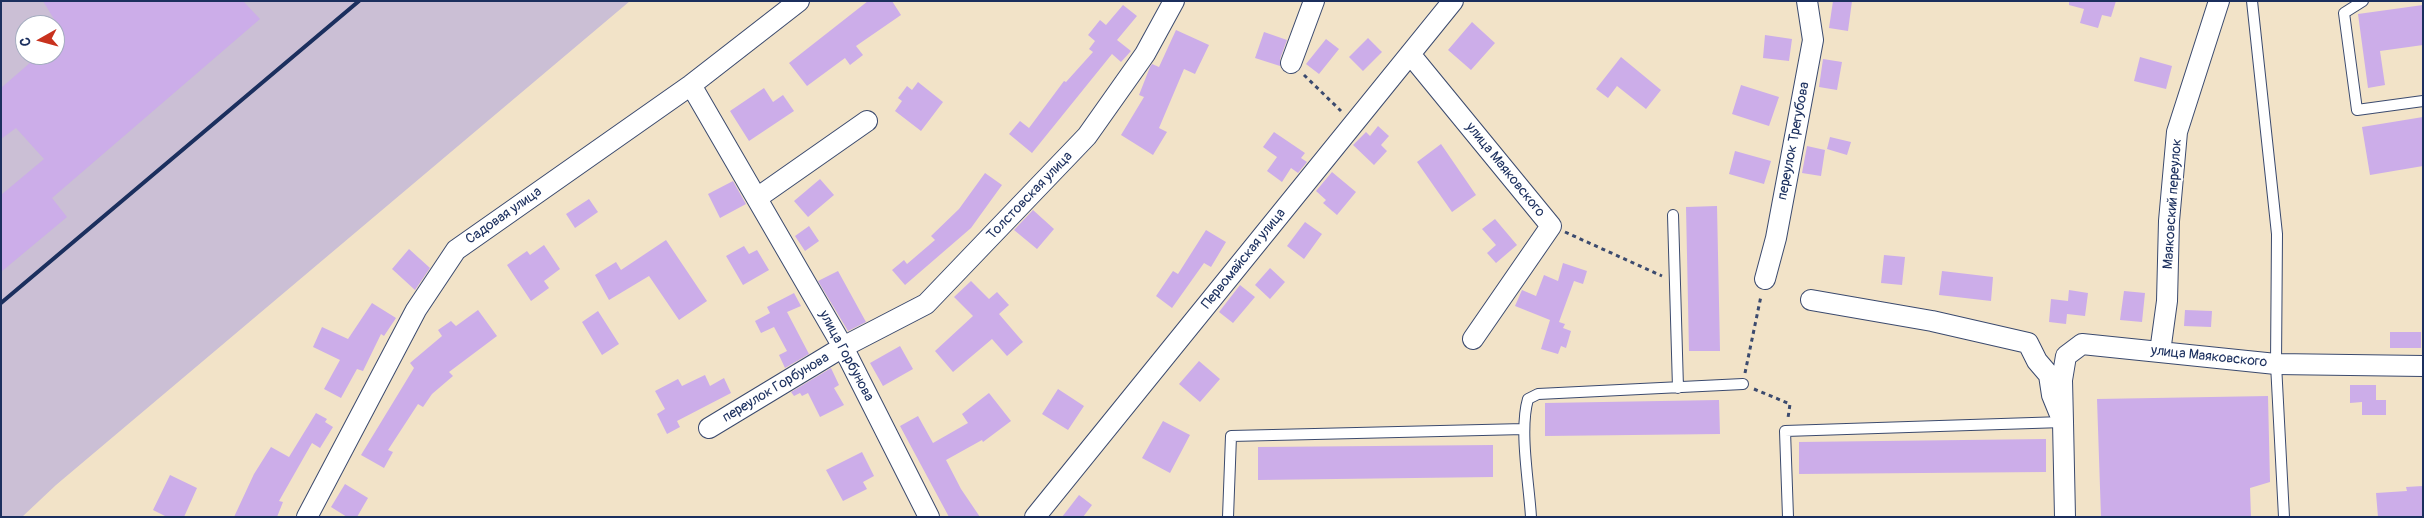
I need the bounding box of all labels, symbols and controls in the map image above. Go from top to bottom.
north arrow [15,15,65,65]
text: С [17,36,35,47]
street label: переулок Трегубова [1774,81,1814,201]
street label: улица Маяковского [1462,119,1548,221]
street label: Маяковский переулок [2160,138,2186,270]
street label: Толстовская улица [984,148,1076,244]
street label: Садовая улица [463,184,545,248]
street label: Первомайская улица [1198,205,1290,313]
street label: улица Горбунова [815,308,877,404]
street label: улица Маяковского [2150,343,2268,371]
street label: переулок Горбунова [720,350,832,426]

